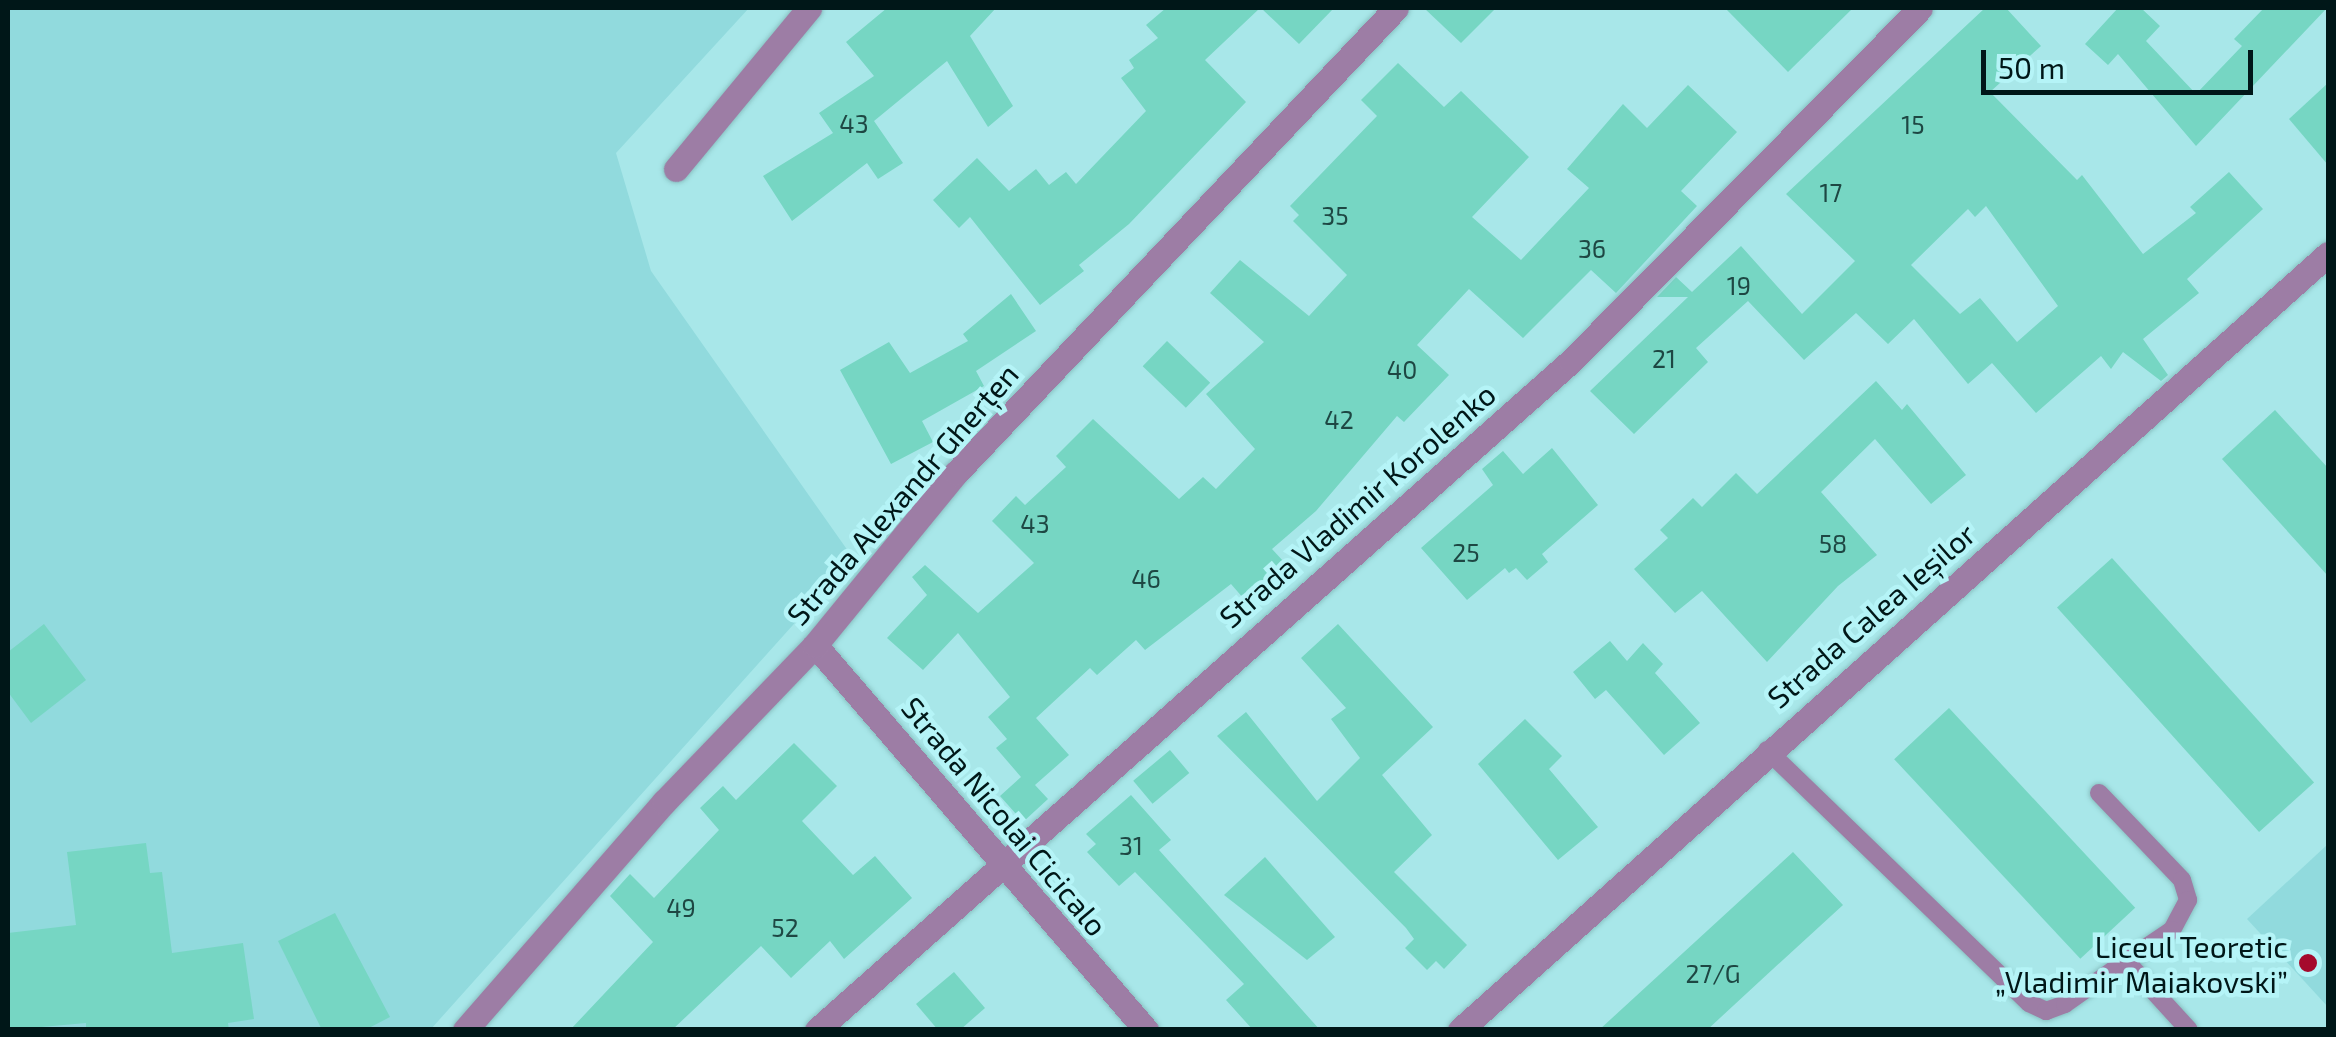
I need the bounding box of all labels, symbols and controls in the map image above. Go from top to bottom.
scale bar [1986,30,2258,92]
text: 50 m [1998,49,2065,85]
house number: 43 [839,108,869,138]
house number: 15 [1901,109,1925,139]
house number: 17 [1820,177,1842,207]
house number: 35 [1321,200,1349,230]
house number: 36 [1578,233,1606,263]
house number: 19 [1727,270,1751,300]
house number: 21 [1652,343,1676,373]
house number: 40 [1387,354,1417,384]
street label: Strada Alexandr Gherțen [778,356,1026,632]
street label: Strada Vladimir Korolenko [1211,375,1503,635]
house number: 42 [1324,404,1354,434]
house number: 43 [1020,508,1050,538]
street label: Strada Calea Ieșilor [1760,515,1982,715]
house number: 58 [1819,528,1847,558]
house number: 25 [1452,537,1480,567]
house number: 46 [1131,563,1161,593]
street label: Strada Nicolai Cicicalo [895,689,1115,943]
house number: 31 [1119,830,1143,860]
house number: 49 [666,892,696,922]
house number: 52 [771,912,799,942]
place label: Liceul Teoretic „Vladimir Maiakovski” [1994,928,2288,998]
marker: Liceul Teoretic „Vladimir Maiakovski” [2297,952,2319,974]
house number: 27/G [1685,958,1741,988]

